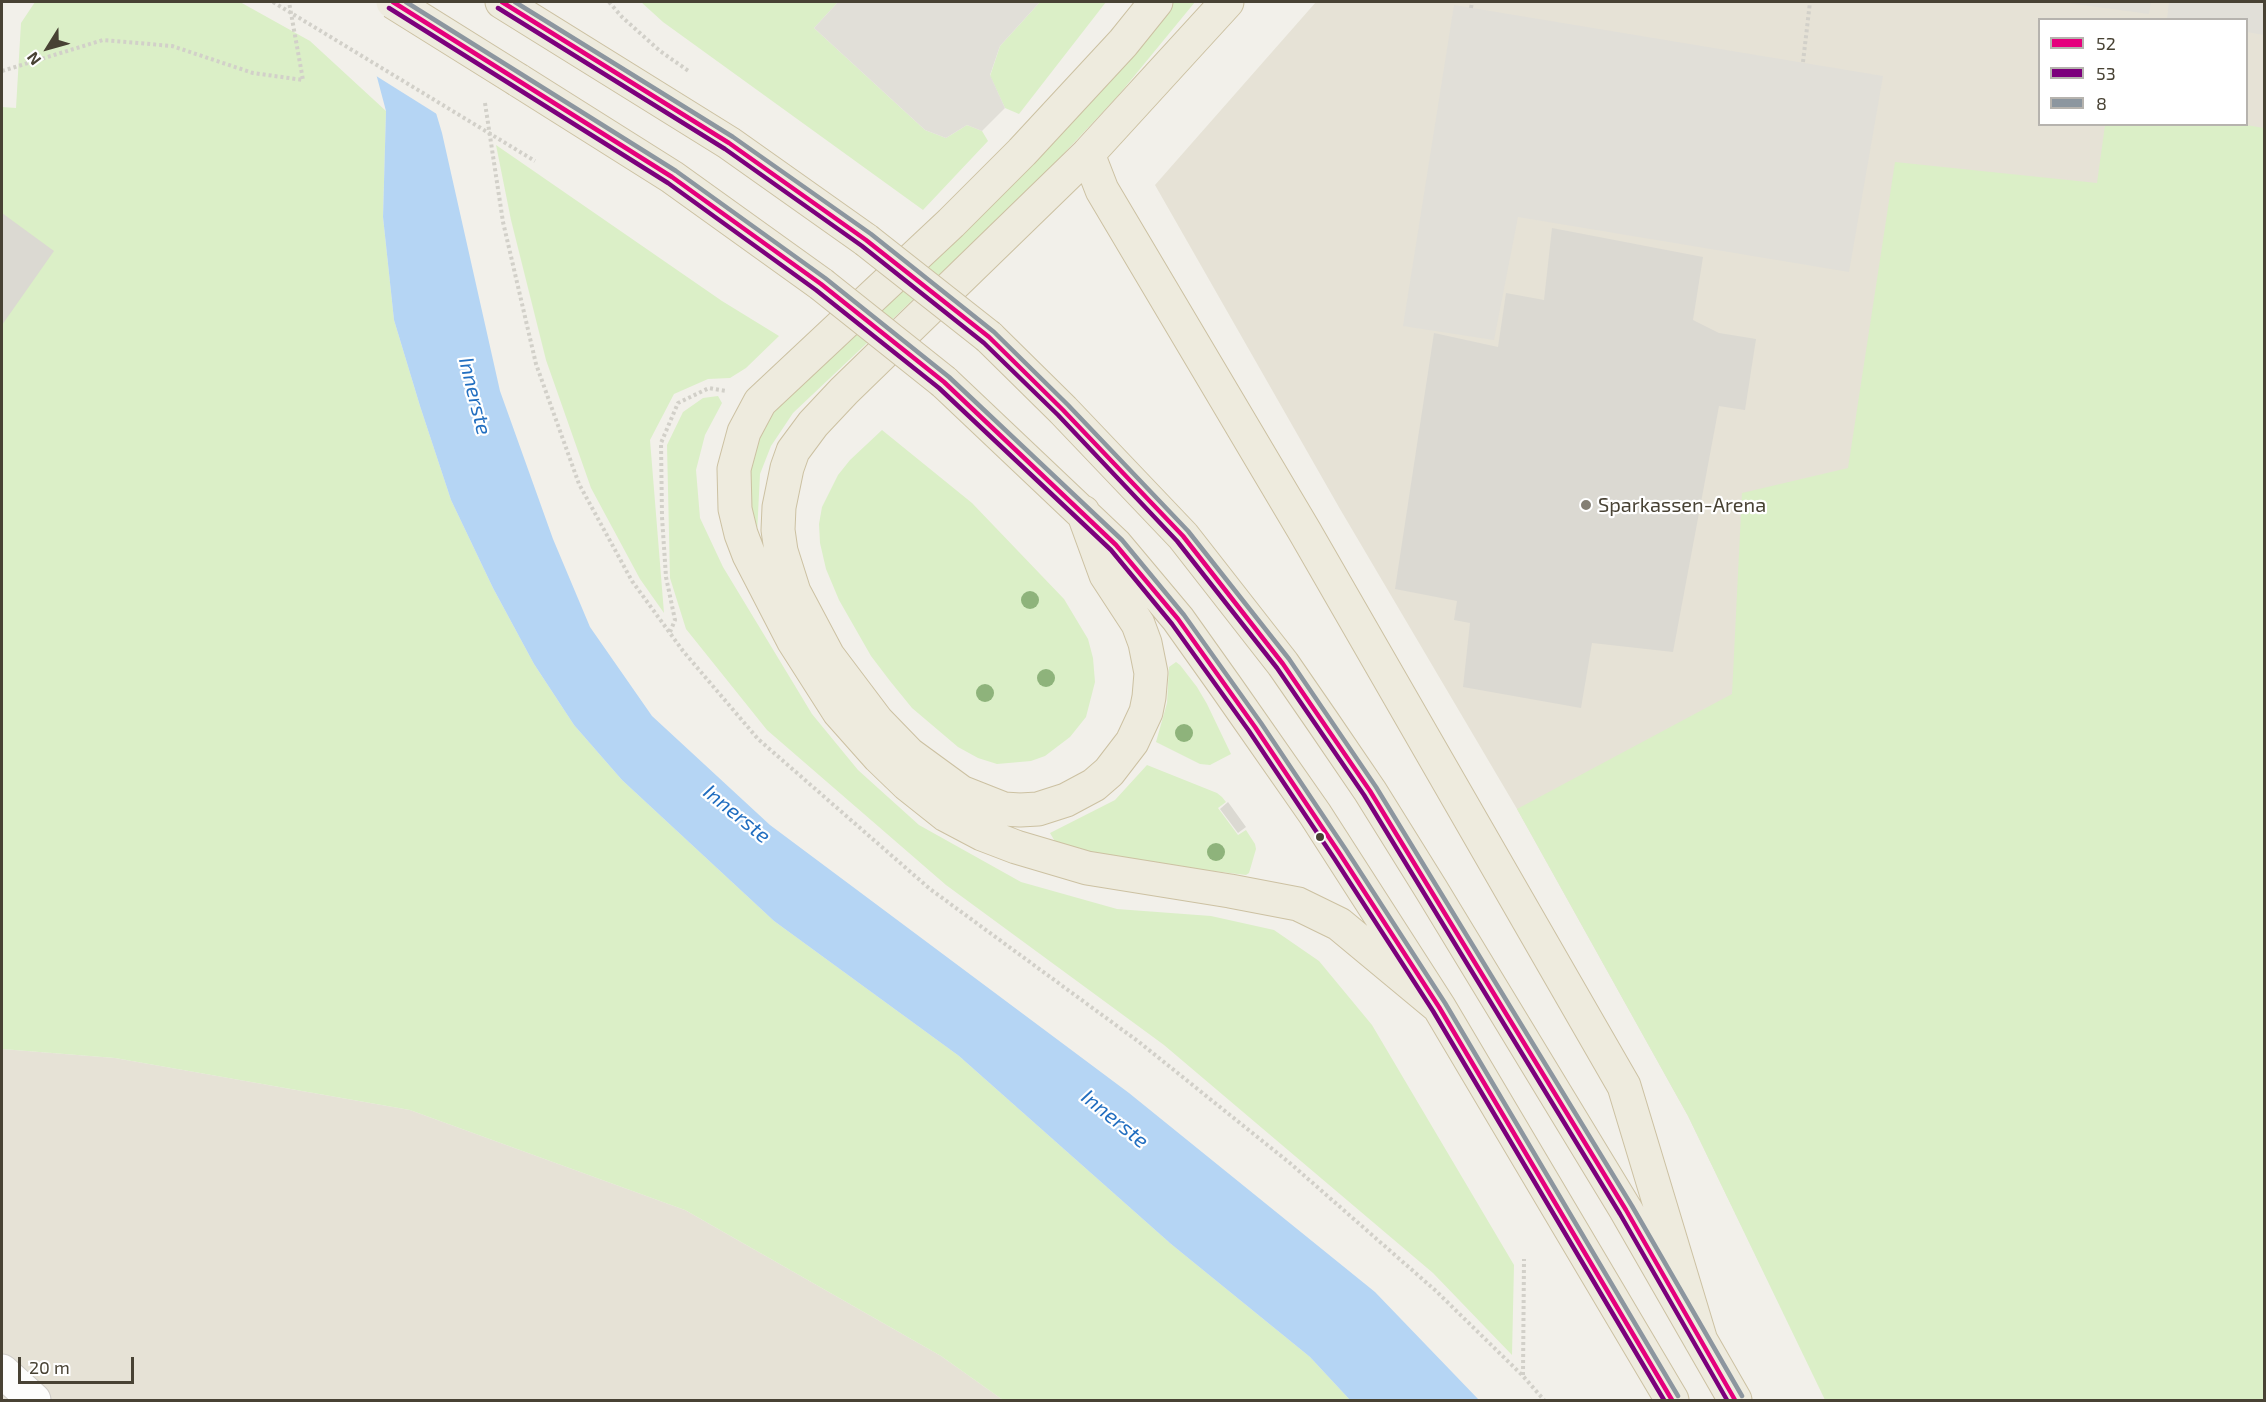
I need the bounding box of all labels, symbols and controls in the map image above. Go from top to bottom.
north arrow [18,18,78,78]
legend [2038,18,2248,126]
text: 52 [2096,32,2116,54]
text: N [22,49,44,69]
text: 53 [2096,62,2116,84]
text: 8 [2096,92,2107,114]
water label: Innerste [453,355,497,437]
place label: Sparkassen-Arena [1598,493,1766,517]
marker: Sparkassen-Arena [1579,498,1593,512]
water label: Innerste [698,779,776,849]
unlabelled marker [1314,831,1326,843]
water label: Innerste [1076,1084,1154,1154]
scale bar [21,1345,136,1383]
text: 20 m [29,1356,70,1378]

